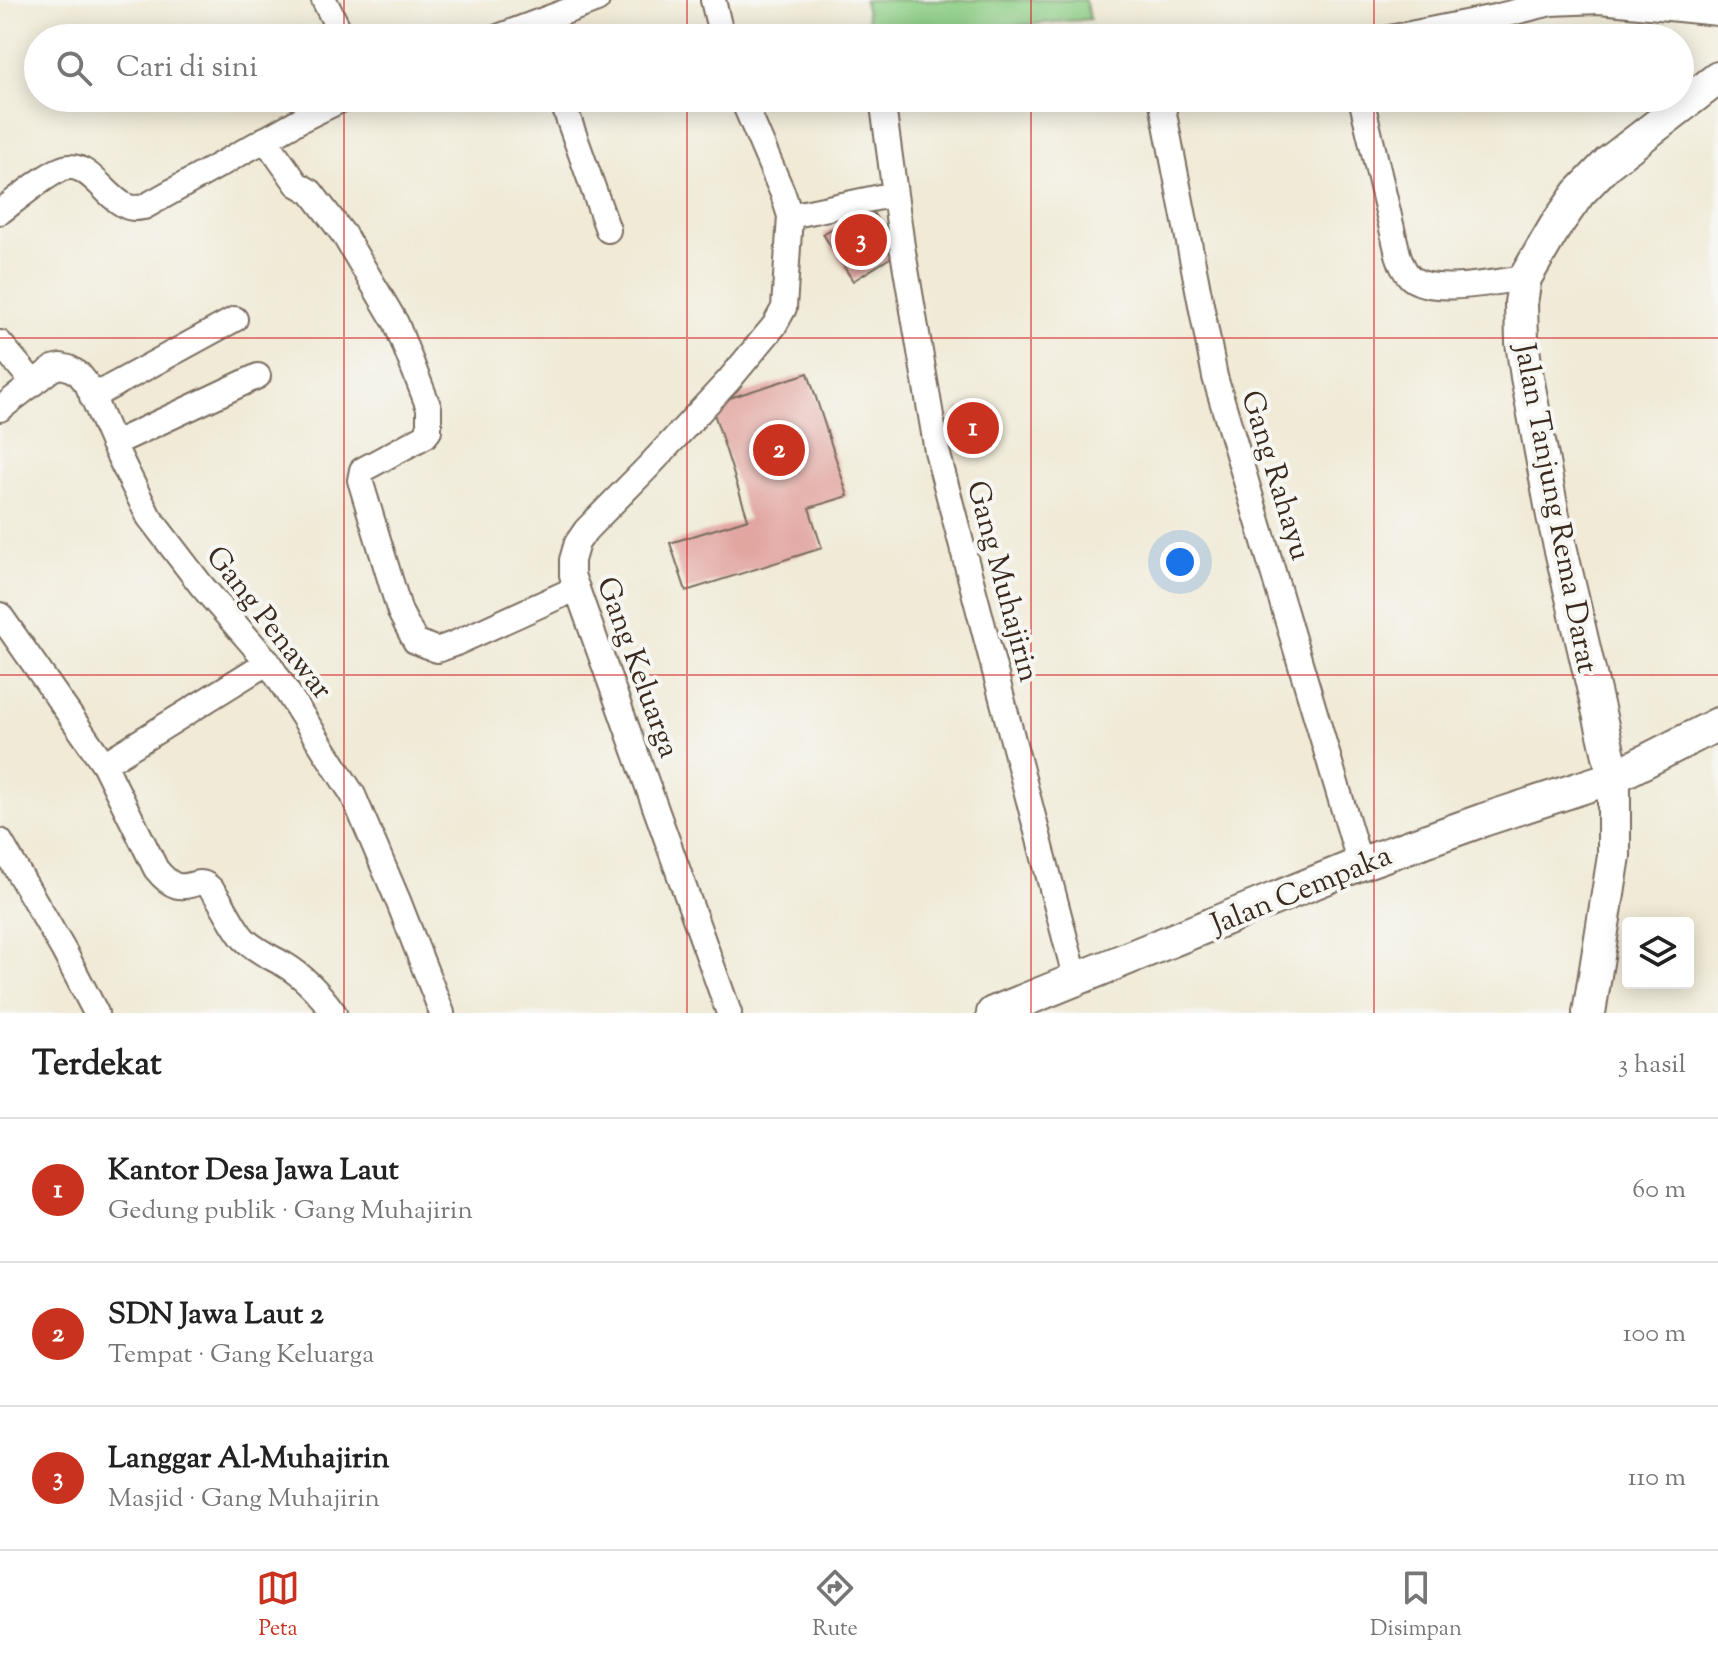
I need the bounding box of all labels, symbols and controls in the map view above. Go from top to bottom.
search box [24,24,1694,112]
icon: search [52,46,96,90]
text: Cari di sini [116,47,258,90]
pin: 3 [835,210,887,270]
street label: Jalan Tanjung Rema Darat [1501,338,1608,677]
street label: Gang Rahayu [1228,386,1321,566]
pin: 1 [947,398,999,458]
pin: 2 [753,420,805,480]
street label: Gang Muhajirin [954,476,1049,687]
street label: Gang Penawar [194,538,342,710]
your location [1160,542,1200,582]
street label: Gang Keluarga [584,571,689,764]
street label: Jalan Cempaka [1203,835,1399,948]
map controls [1622,917,1694,989]
button: layers [1622,917,1694,989]
text: Terdekat [32,1041,162,1090]
text: 3 hasil [1618,1047,1686,1084]
text: Kantor Desa Jawa Laut [108,1150,399,1193]
text: 1 [54,1172,62,1209]
text: 60 m [1632,1172,1686,1209]
text: Gedung publik · Gang Muhajirin [108,1193,473,1230]
text: SDN Jawa Laut 2 [108,1294,324,1337]
text: 2 [52,1316,64,1353]
text: 100 m [1623,1316,1686,1353]
text: Tempat · Gang Keluarga [108,1337,374,1374]
text: Langgar Al-Muhajirin [108,1438,389,1481]
text: 3 [53,1460,63,1497]
text: 110 m [1628,1460,1686,1497]
text: Masjid · Gang Muhajirin [108,1481,380,1518]
tab: Peta [256,1566,300,1646]
tab: Rute [812,1566,858,1646]
tab: Disimpan [1370,1566,1462,1646]

